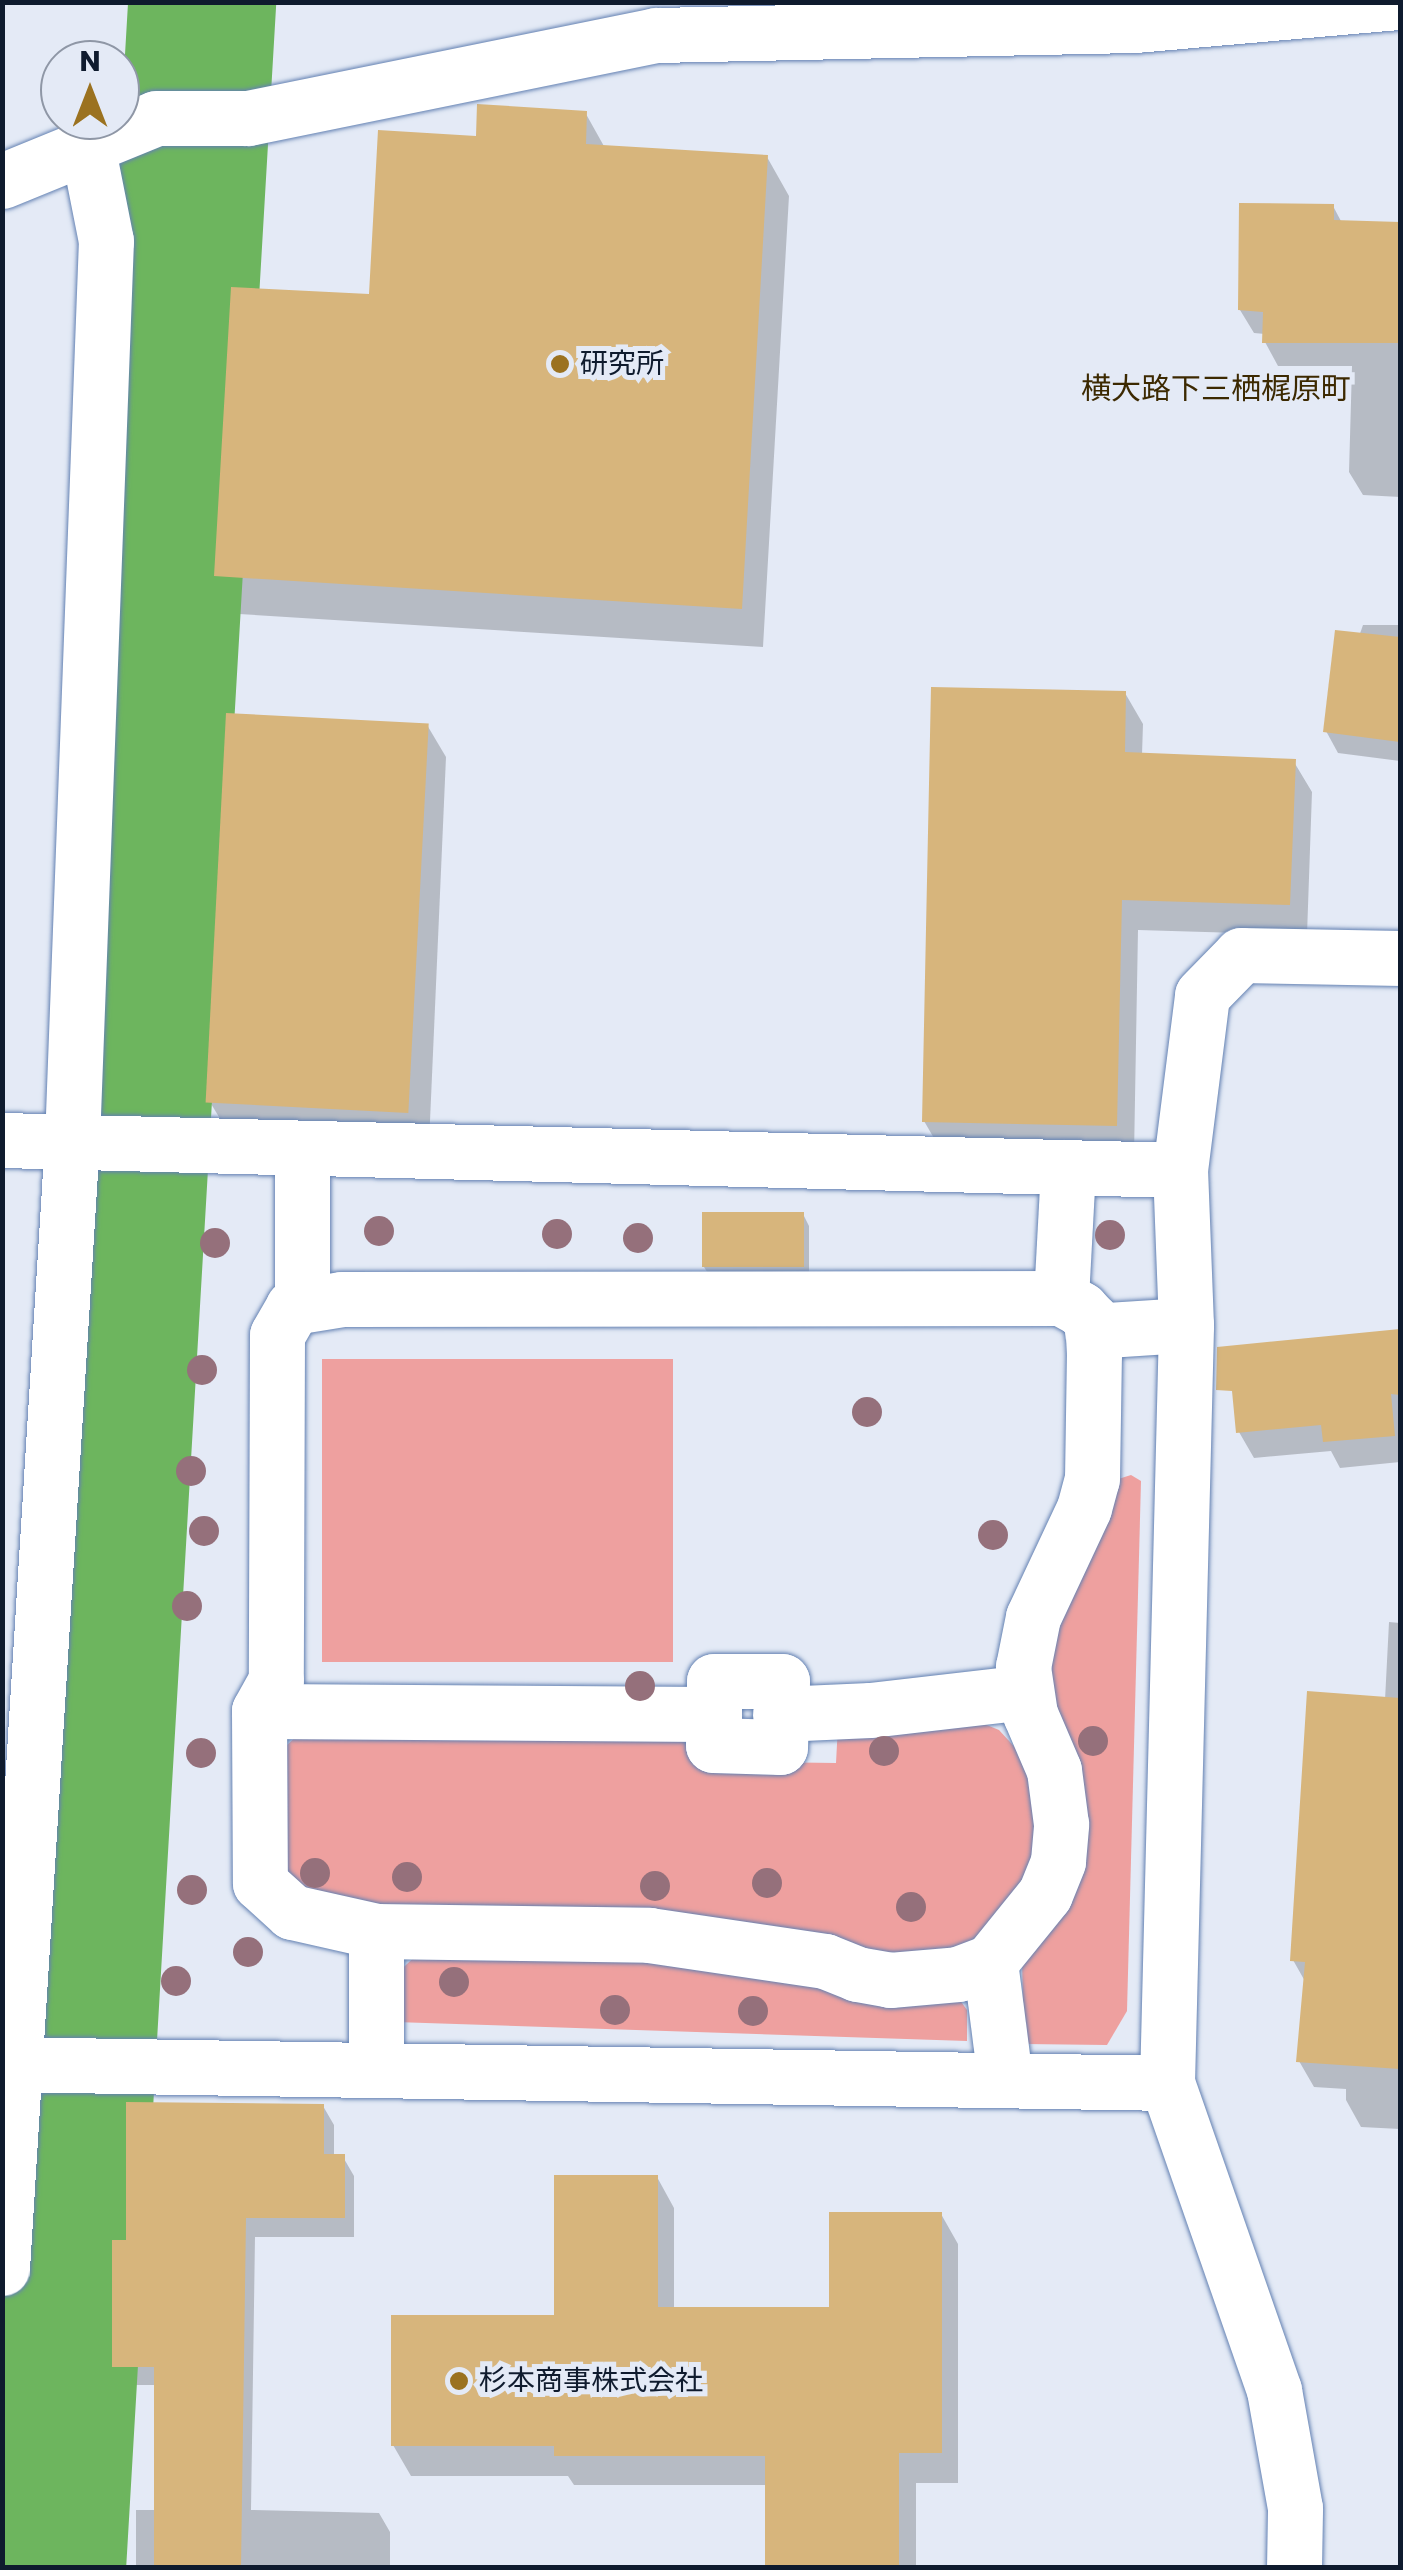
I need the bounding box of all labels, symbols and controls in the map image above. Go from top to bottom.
north arrow [40,40,140,140]
text: N [79,42,101,81]
place label: 研究所 [580,347,664,381]
marker: 研究所 [549,353,571,375]
district label: 横大路下三栖梶原町 [1081,371,1351,407]
place label: 杉本商事株式会社 [479,2364,703,2398]
marker: 杉本商事株式会社 [448,2370,470,2392]

